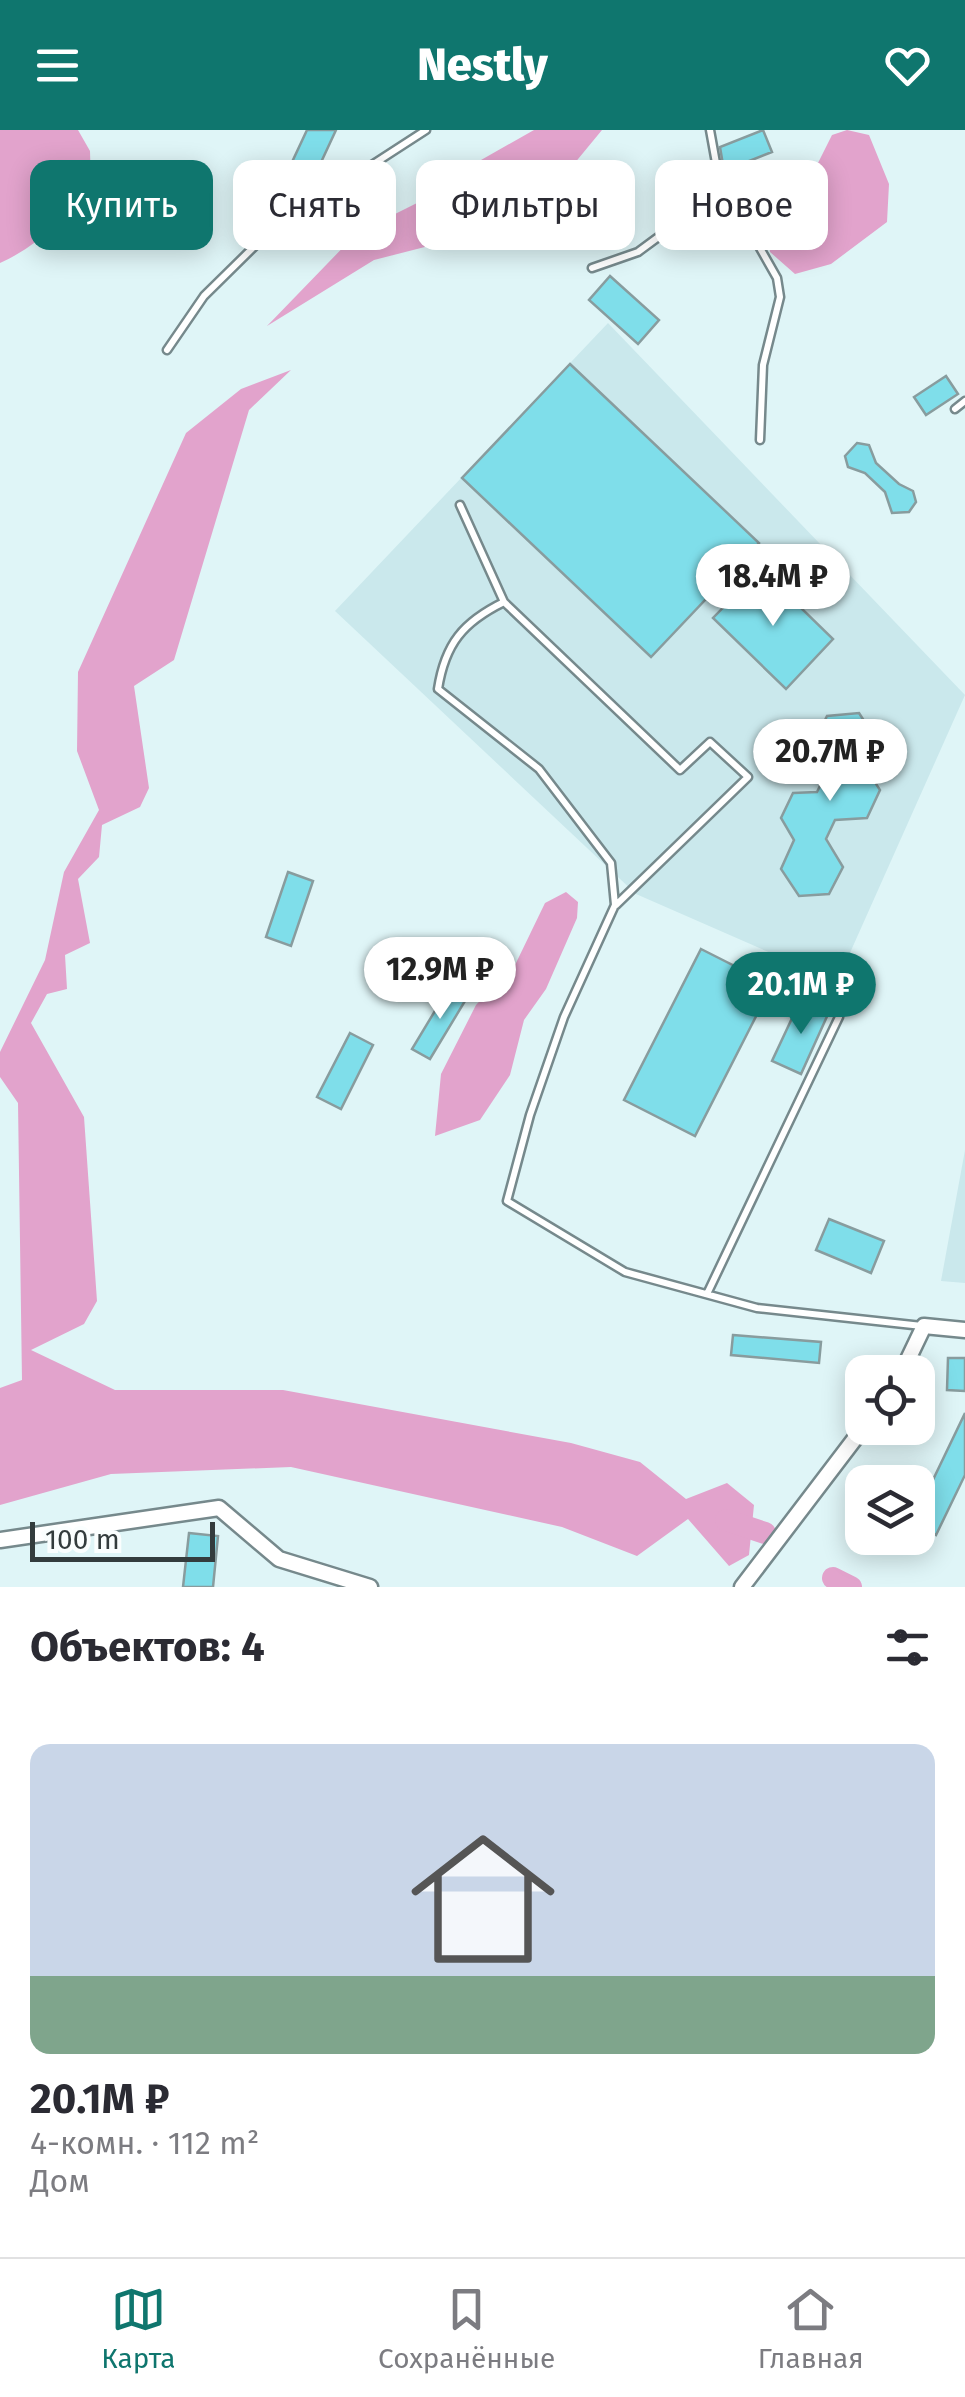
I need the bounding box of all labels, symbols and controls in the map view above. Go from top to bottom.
icon: menu [30,38,85,93]
text: Nestly [417,38,548,92]
icon: heart [880,38,935,93]
chip: Купить [30,160,213,250]
chip: Снять [233,160,396,250]
chip: Фильтры [416,160,635,250]
chip: Новое [655,160,828,250]
pin: 18.4M ₽ [681,544,865,629]
text: 18.4M ₽ [718,557,828,595]
pin: 20.7M ₽ [738,719,922,804]
text: 20.7M ₽ [775,732,885,770]
pin: 12.9M ₽ [348,937,532,1022]
text: 12.9M ₽ [386,950,494,988]
pin: 20.1M ₽ [709,952,893,1037]
text: 20.1M ₽ [748,965,854,1003]
map controls [845,1355,935,1555]
button: locate [845,1355,935,1445]
button: layers [845,1465,935,1555]
scale bar [30,1517,215,1562]
text: 100 m [45,1523,120,1556]
icon: filters [880,1620,935,1675]
text: Объектов: 4 [30,1622,265,1672]
icon: home [393,1809,573,1989]
text: 20.1M ₽ [30,2074,170,2124]
text: 4-комн. · 112 m² [30,2124,259,2162]
text: Дом [30,2162,90,2200]
tab: Карта [101,2282,175,2375]
tab: Сохранённые [378,2282,555,2375]
tab: Главная [758,2282,864,2375]

